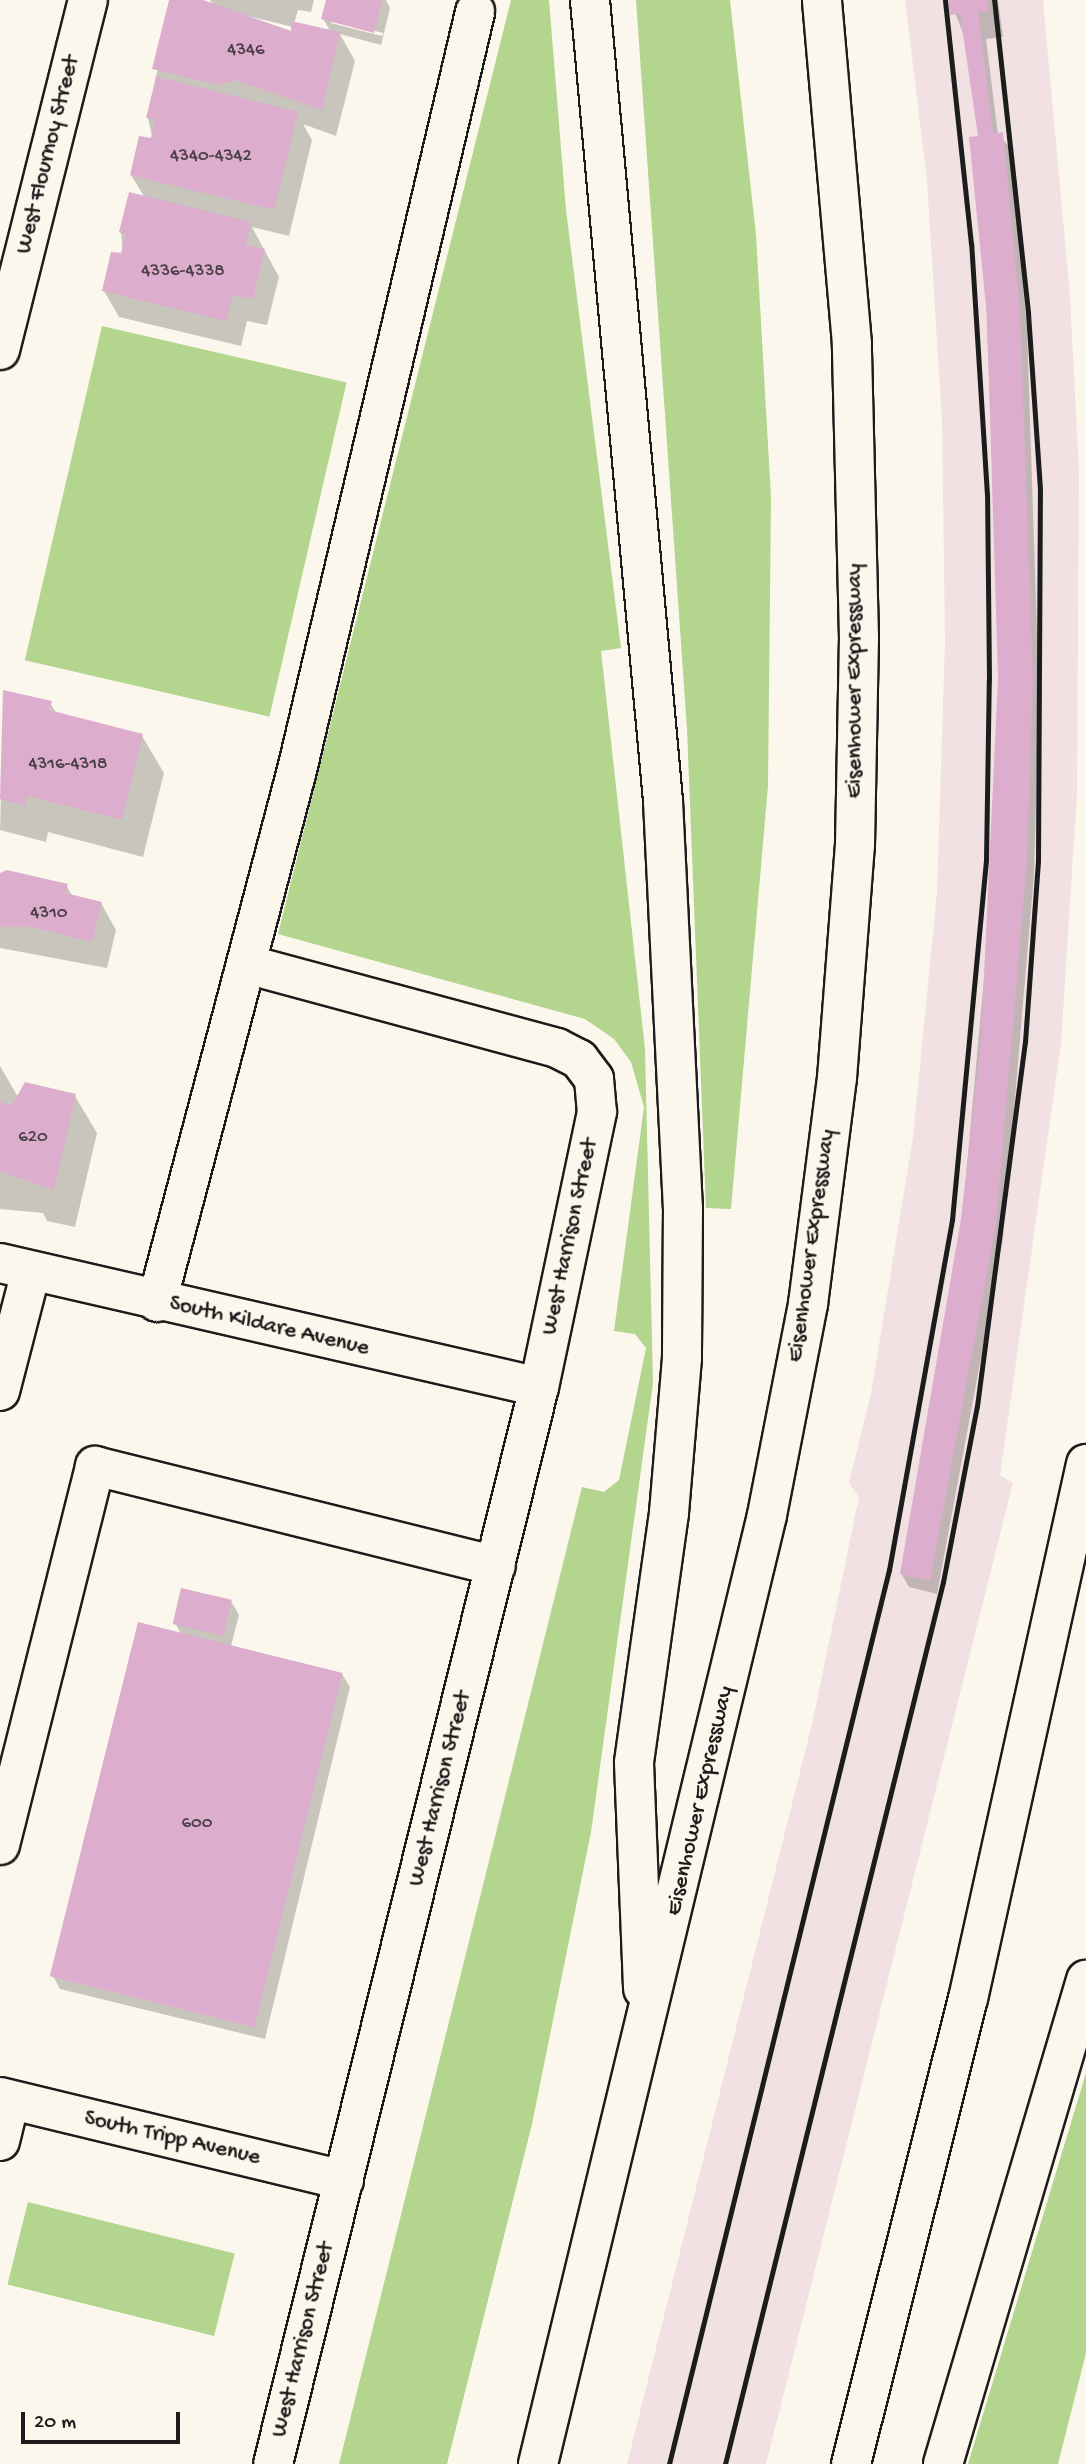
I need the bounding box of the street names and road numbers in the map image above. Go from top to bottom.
street label: West Flournoy Street [11,53,87,257]
street label: Eisenhower Expressway [842,564,870,798]
street label: Eisenhower Expressway [783,1128,843,1364]
street label: West Harrison Street [537,1136,605,1338]
street label: South Kildare Avenue [166,1291,372,1363]
street label: Eisenhower Expressway [661,1684,741,1918]
street label: West Harrison Street [403,1689,479,1889]
street label: South Tripp Avenue [81,2105,263,2173]
street label: West Harrison Street [266,2240,342,2440]

